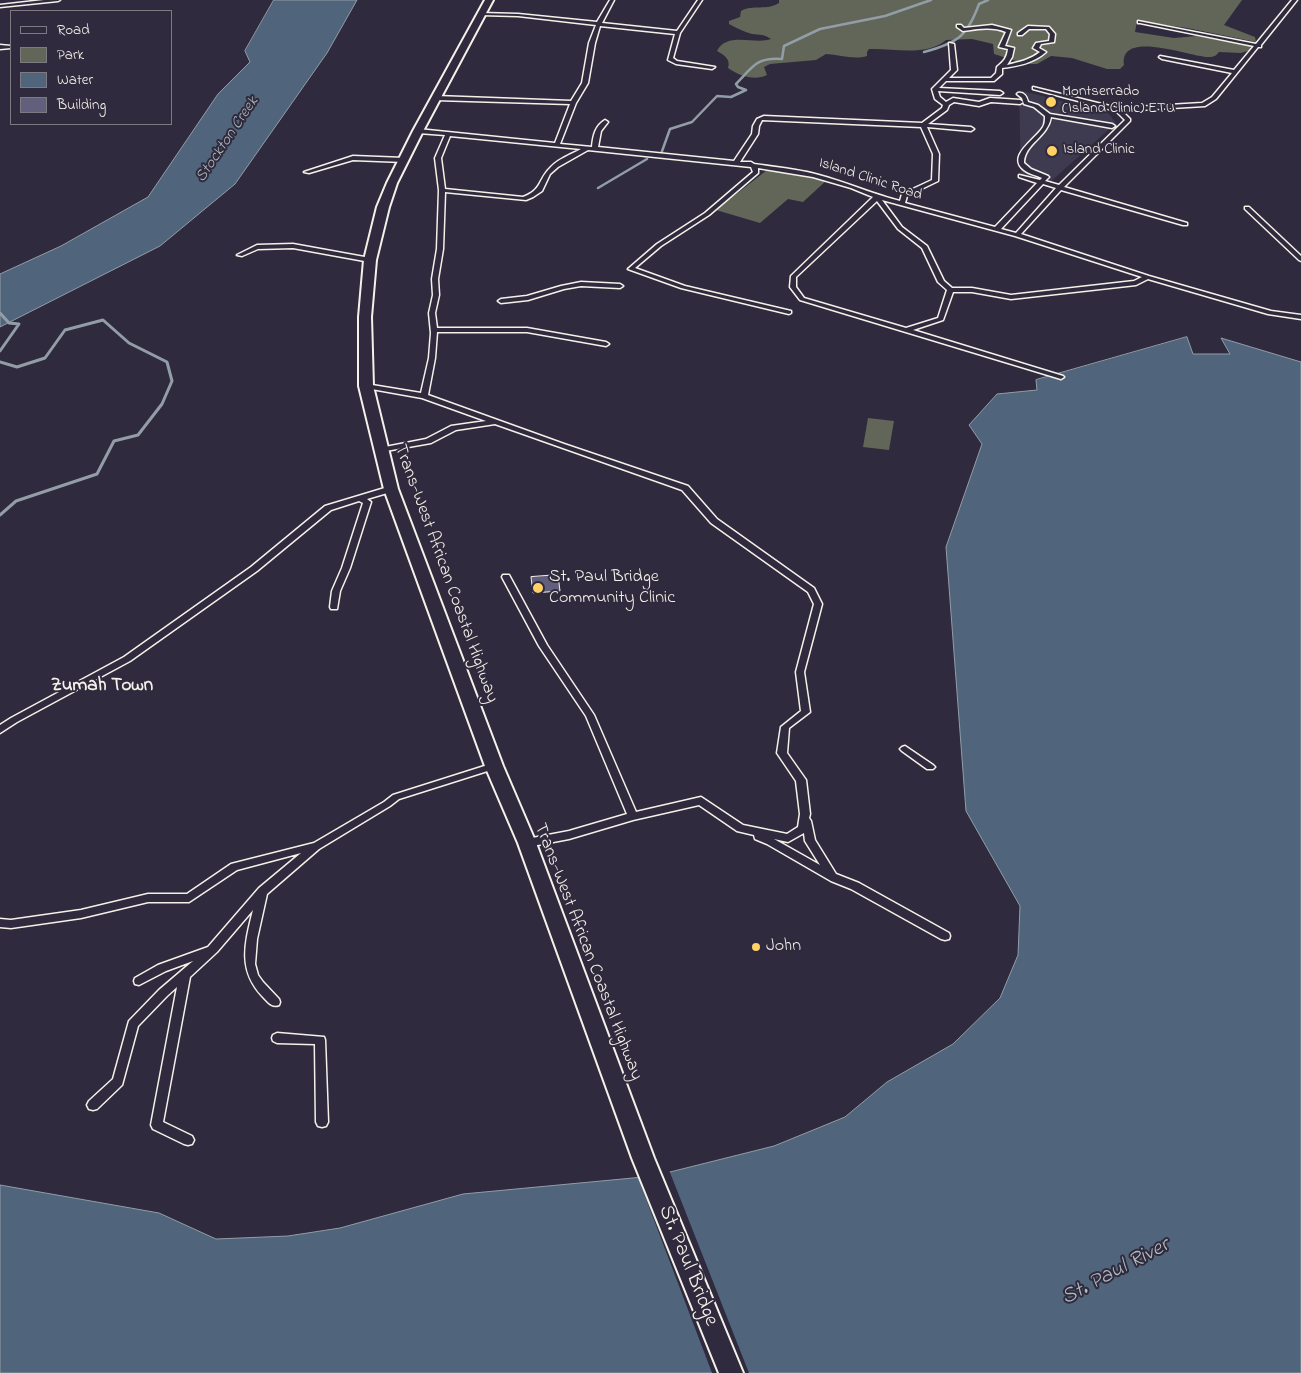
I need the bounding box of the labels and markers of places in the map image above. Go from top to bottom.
place label: Montserrado (Island Clinic) ETU [1062,84,1175,119]
marker: Montserrado (Island Clinic) ETU [1044,95,1058,109]
place label: Island Clinic [1063,142,1135,160]
marker: Island Clinic [1045,144,1059,158]
place label: St. Paul Bridge Community Clinic [549,567,675,610]
marker: St. Paul Bridge Community Clinic [531,581,545,595]
place label: John [766,936,801,958]
marker: John [750,941,762,953]

